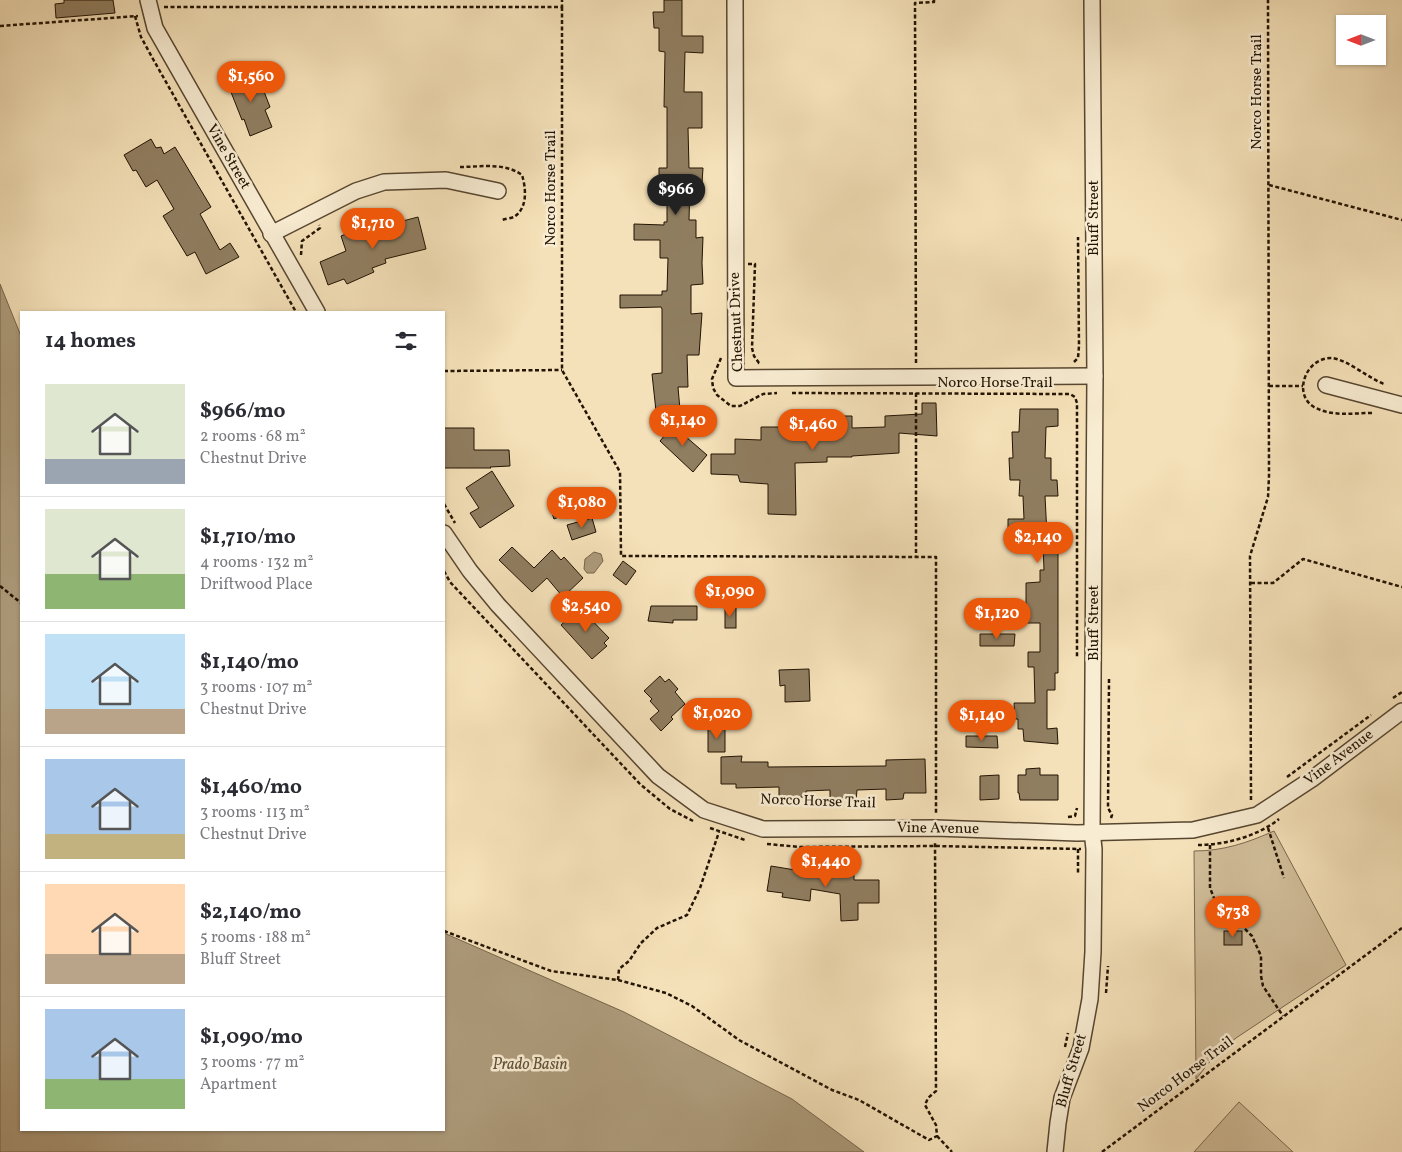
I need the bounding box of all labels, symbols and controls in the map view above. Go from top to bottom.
north arrow [1336,15,1386,65]
map controls [1336,15,1386,65]
street label: Norco Horse Trail [1247,34,1268,150]
pin: $1,560 [210,61,292,103]
text: $1,560 [228,66,274,88]
street label: Vine Street [201,120,255,194]
street label: Norco Horse Trail [541,130,562,246]
pin: $966 [646,174,706,216]
text: $966 [658,179,694,201]
street label: Bluff Street [1084,180,1105,256]
pin: $1,710 [332,208,414,250]
text: $1,710 [351,213,395,235]
street label: Chestnut Drive [725,272,749,372]
text: 14 homes [45,327,136,356]
icon: filters [392,327,420,355]
street label: Norco Horse Trail [937,373,1053,394]
text: $966/mo [200,397,286,426]
icon: home [85,404,145,464]
pin: $1,140 [642,404,724,447]
pin: $1,460 [772,408,854,451]
text: $1,140 [660,410,706,432]
text: $1,460 [789,414,837,436]
text: 2 rooms · 68 m² [200,426,306,448]
text: Chestnut Drive [200,448,307,470]
pin: $1,080 [541,486,623,529]
text: $1,080 [558,492,606,514]
pin: $2,140 [997,522,1079,564]
text: $1,710/mo [200,523,296,552]
text: $2,140 [1014,527,1062,549]
icon: home [85,529,145,589]
text: 4 rooms · 132 m² [200,552,313,574]
text: Driftwood Place [200,574,312,596]
pin: $1,090 [689,576,771,618]
text: $1,090 [706,581,754,603]
street label: Bluff Street [1084,585,1105,661]
pin: $2,540 [545,590,627,633]
text: $2,540 [562,596,610,618]
pin: $1,120 [956,598,1038,640]
text: $1,120 [975,603,1019,625]
text: $1,140/mo [200,648,299,677]
icon: home [85,654,145,714]
text: 3 rooms · 107 m² [200,677,313,699]
pin: $1,020 [676,698,758,740]
text: Chestnut Drive [200,699,307,721]
pin: $1,140 [941,700,1023,742]
text: $1,020 [693,703,741,725]
text: $1,140 [959,705,1005,727]
street label: Vine Avenue [1300,725,1378,791]
text: $1,460/mo [200,773,302,802]
icon: home [85,779,145,839]
street label: Norco Horse Trail [760,789,876,815]
text: 3 rooms · 113 m² [200,802,310,824]
street label: Vine Avenue [897,818,979,840]
text: Chestnut Drive [200,824,307,846]
pin: $1,440 [785,846,867,888]
text: $1,440 [802,851,850,873]
pin: $738 [1203,896,1263,938]
text: $2,140/mo [200,898,301,927]
text: $738 [1216,901,1250,923]
icon: home [85,904,145,964]
text: 5 rooms · 188 m² [200,927,311,949]
text: Bluff Street [200,949,281,971]
text: $1,090/mo [200,1023,303,1052]
icon: home [85,1029,145,1089]
street label: Bluff Street [1051,1032,1093,1110]
street label: Norco Horse Trail [1133,1032,1239,1118]
text: 3 rooms · 77 m² [200,1052,304,1074]
water label: Prado Basin [492,1054,568,1076]
text: Apartment [200,1074,277,1096]

